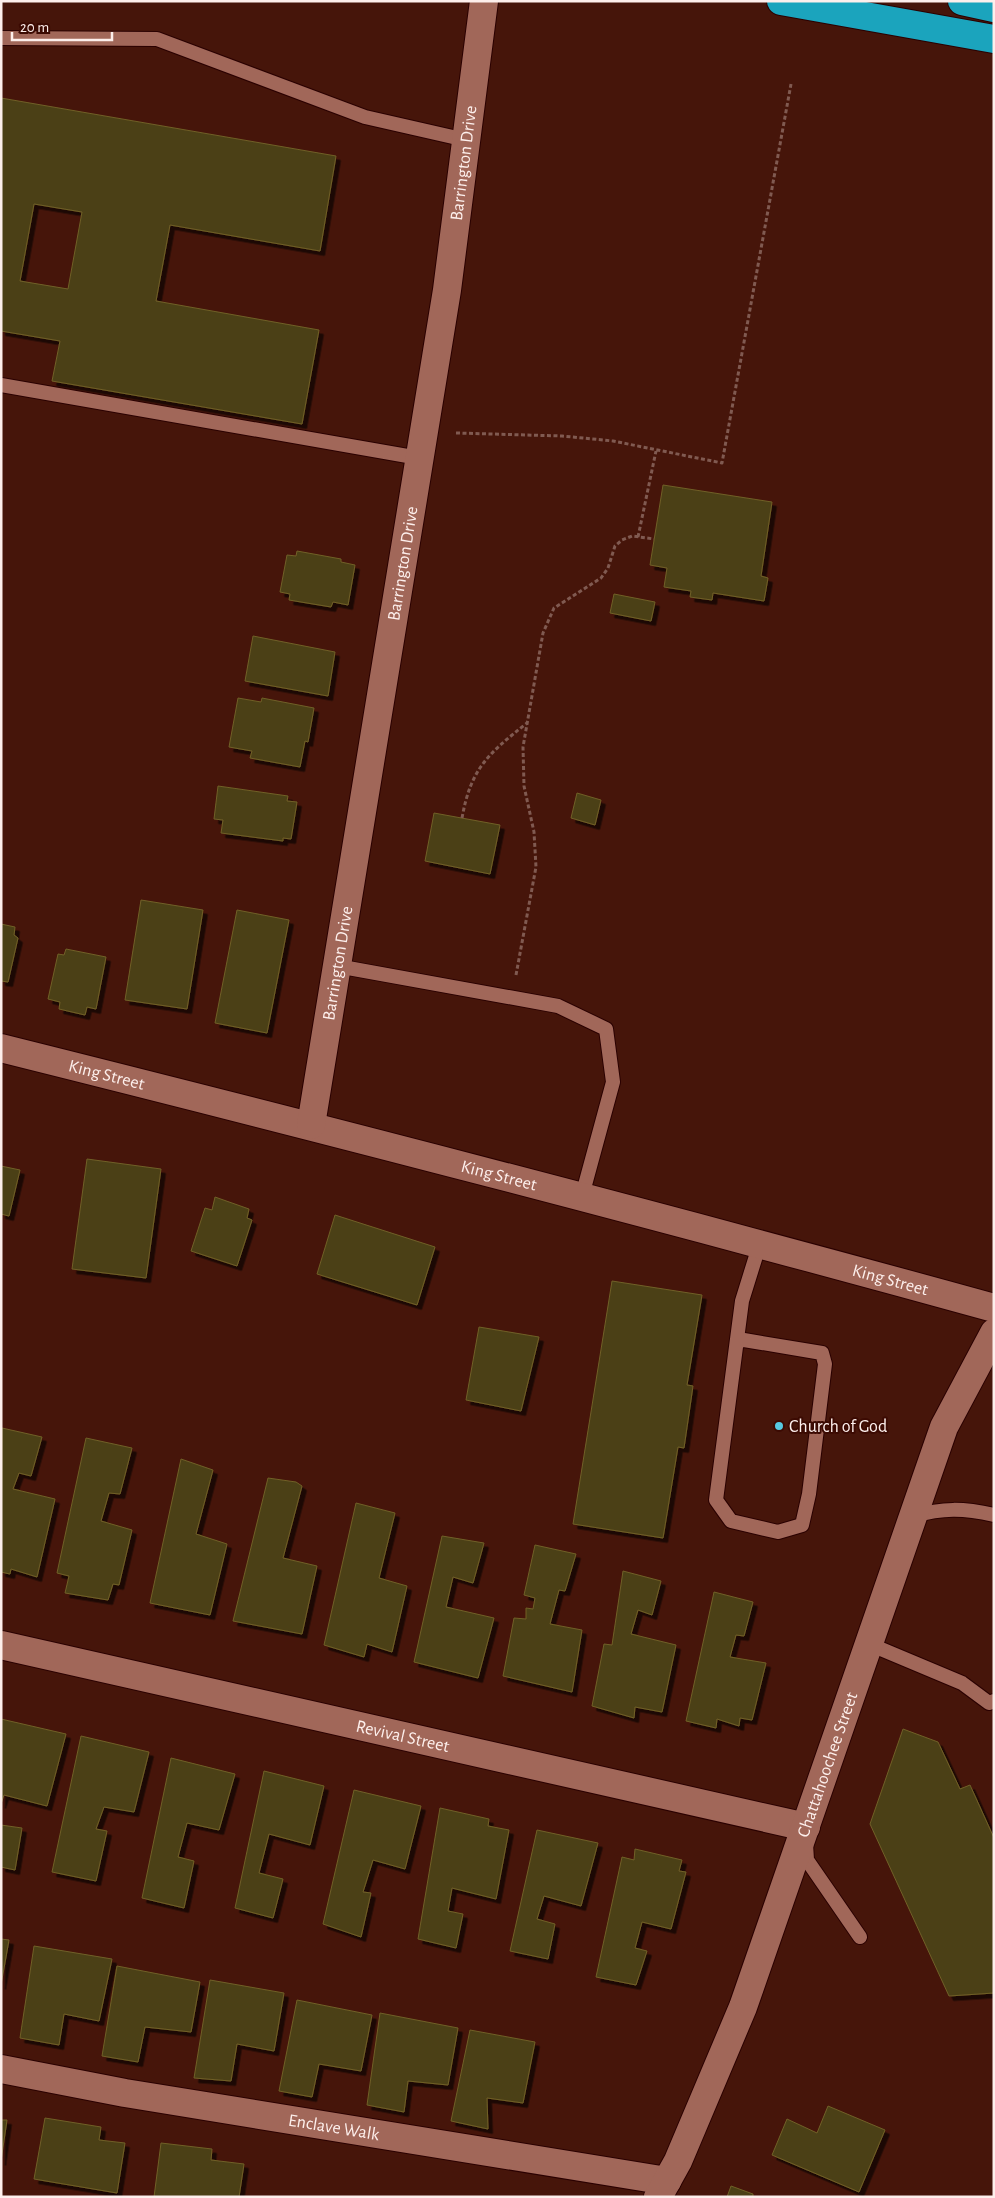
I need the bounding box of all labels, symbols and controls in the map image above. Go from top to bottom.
scale bar [12,10,112,42]
text: 20 m [20,20,49,35]
street label: Barrington Drive [448,105,481,222]
street label: Barrington Drive [385,505,422,622]
street label: Barrington Drive [320,905,357,1022]
street label: King Street [67,1057,147,1094]
street label: King Street [459,1158,539,1195]
street label: King Street [850,1262,930,1300]
place label: Church of God [789,1418,887,1436]
marker: Church of God [773,1420,785,1432]
street label: Chattahoochee Street [795,1690,862,1840]
street label: Revival Street [354,1718,451,1756]
street label: Enclave Walk [287,2112,381,2144]

